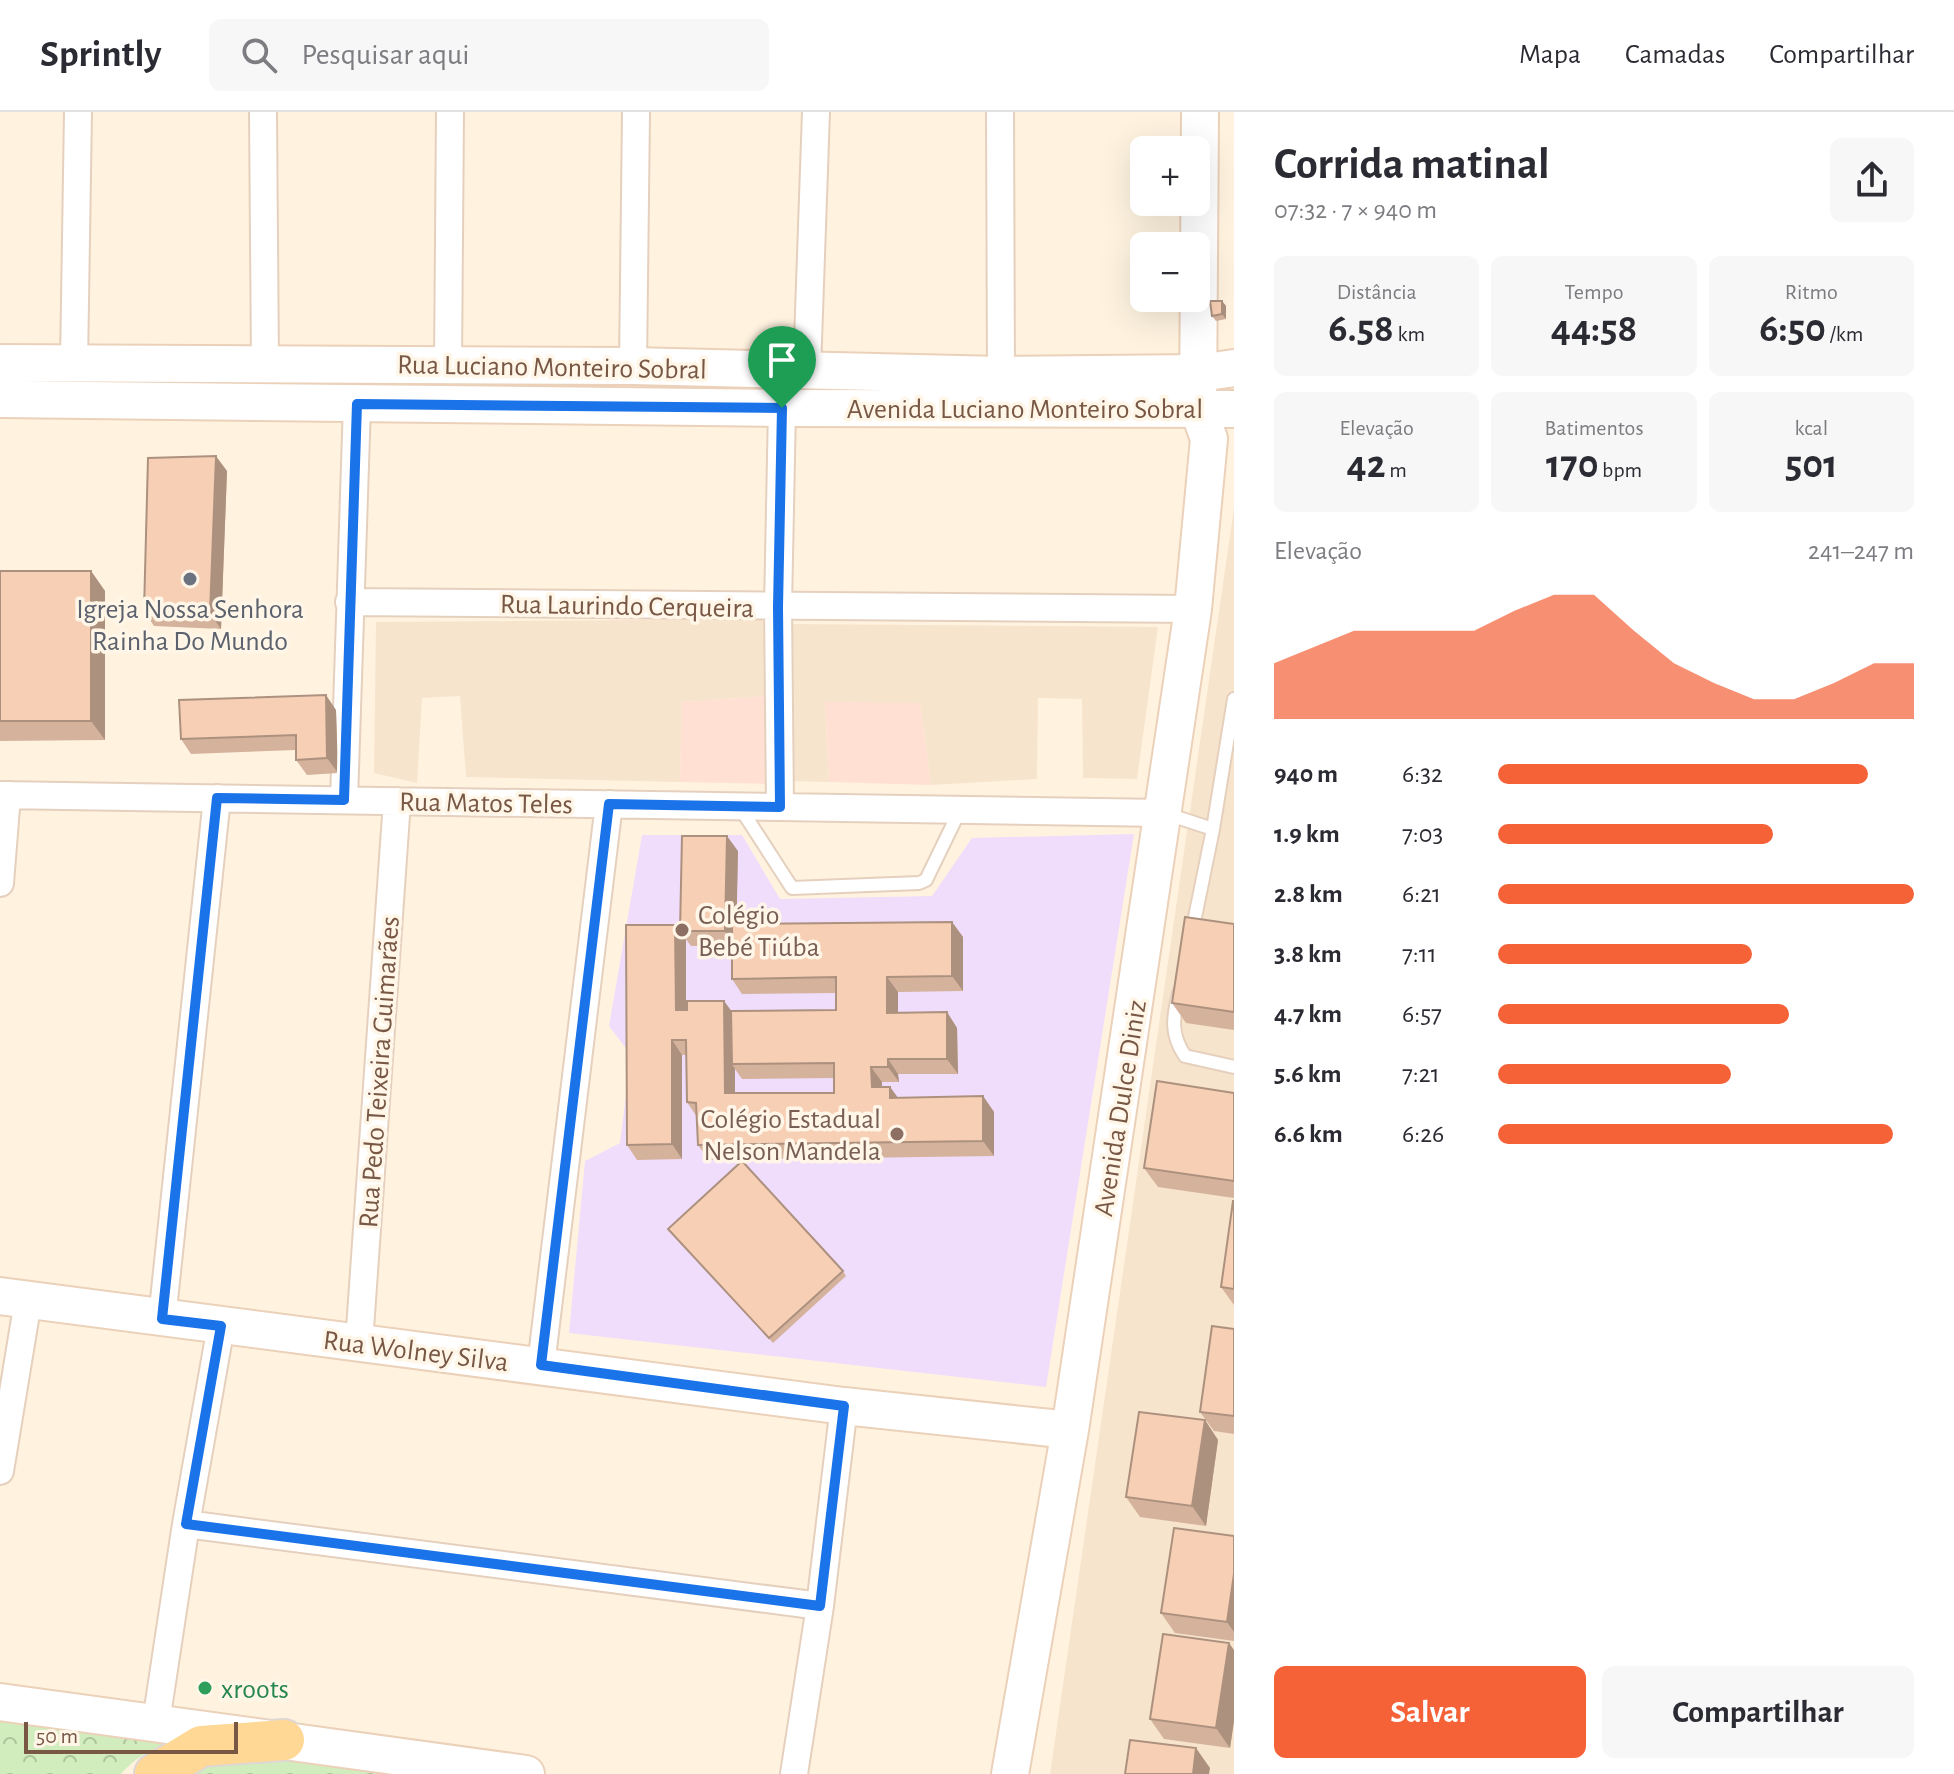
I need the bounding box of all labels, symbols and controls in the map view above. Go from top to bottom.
search box [209,19,769,91]
icon: search [237,33,281,77]
text: Sprintly [40,36,161,74]
text: Pesquisar aqui [301,40,470,70]
text: Mapa [1519,41,1581,69]
text: Camadas [1625,41,1725,69]
text: Compartilhar [1769,41,1914,69]
map controls [1130,136,1210,312]
button: + [1130,136,1210,216]
button: share [1830,138,1914,222]
text: Corrida matinal [1274,143,1550,187]
text: 07:32 · 7 × 940 m [1274,197,1437,223]
button: − [1130,232,1210,312]
text: Distância [1337,281,1417,303]
text: Tempo [1564,281,1624,303]
text: Ritmo [1785,281,1838,303]
text: 6.58 [1328,309,1394,349]
text: 44:58 [1551,309,1637,349]
text: 6:50 [1759,309,1826,349]
text: km [1394,323,1425,345]
text: /km [1826,323,1863,345]
pin [748,326,816,408]
icon: arrive [760,338,804,382]
street label: Rua Luciano Monteiro Sobral [397,351,707,385]
street label: Avenida Luciano Monteiro Sobral [847,396,1203,424]
text: Elevação [1339,417,1414,439]
text: Batimentos [1544,417,1644,439]
text: kcal [1795,417,1828,439]
text: 42 [1347,445,1386,485]
text: 170 [1546,445,1598,485]
text: 501 [1785,445,1838,485]
text: m [1386,459,1407,481]
text: bpm [1598,459,1642,481]
text: Elevação [1274,538,1362,564]
text: 241–247 m [1808,538,1914,564]
marker: Igreja Nossa Senhora Rainha Do Mundo [181,570,199,588]
street label: Rua Laurindo Cerqueira [500,591,754,623]
place label: Igreja Nossa Senhora Rainha Do Mundo [76,596,304,656]
text: 940 m [1274,761,1338,787]
text: 6:32 [1402,761,1443,787]
street label: Rua Matos Teles [399,788,573,820]
text: 1.9 km [1274,821,1340,847]
text: 7:03 [1402,821,1443,847]
text: 2.8 km [1274,881,1343,907]
text: 6:21 [1402,881,1441,907]
place label: Colégio Bebé Tiúba [698,902,820,962]
street label: Rua Pedo Teixeira Guimarães [355,915,405,1229]
marker: Colégio Bebé Tiúba [673,921,691,939]
text: 3.8 km [1274,941,1342,967]
text: 7:11 [1402,941,1437,967]
street label: Avenida Dulce Diniz [1090,998,1152,1218]
text: 4.7 km [1274,1001,1342,1027]
text: 6:57 [1402,1001,1442,1027]
text: 5.6 km [1274,1061,1342,1087]
text: 7:21 [1402,1061,1440,1087]
place label: Colégio Estadual Nelson Mandela [701,1106,881,1166]
text: 6.6 km [1274,1121,1343,1147]
text: 6:26 [1402,1121,1444,1147]
marker: Colégio Estadual Nelson Mandela [888,1125,906,1143]
street label: Rua Wolney Silva [322,1327,510,1377]
button: Salvar [1274,1666,1586,1758]
button: Compartilhar [1602,1666,1914,1758]
place label: xroots [221,1676,289,1704]
marker: xroots [196,1679,214,1697]
scale bar [24,1718,238,1754]
text: 50 m [36,1725,78,1747]

